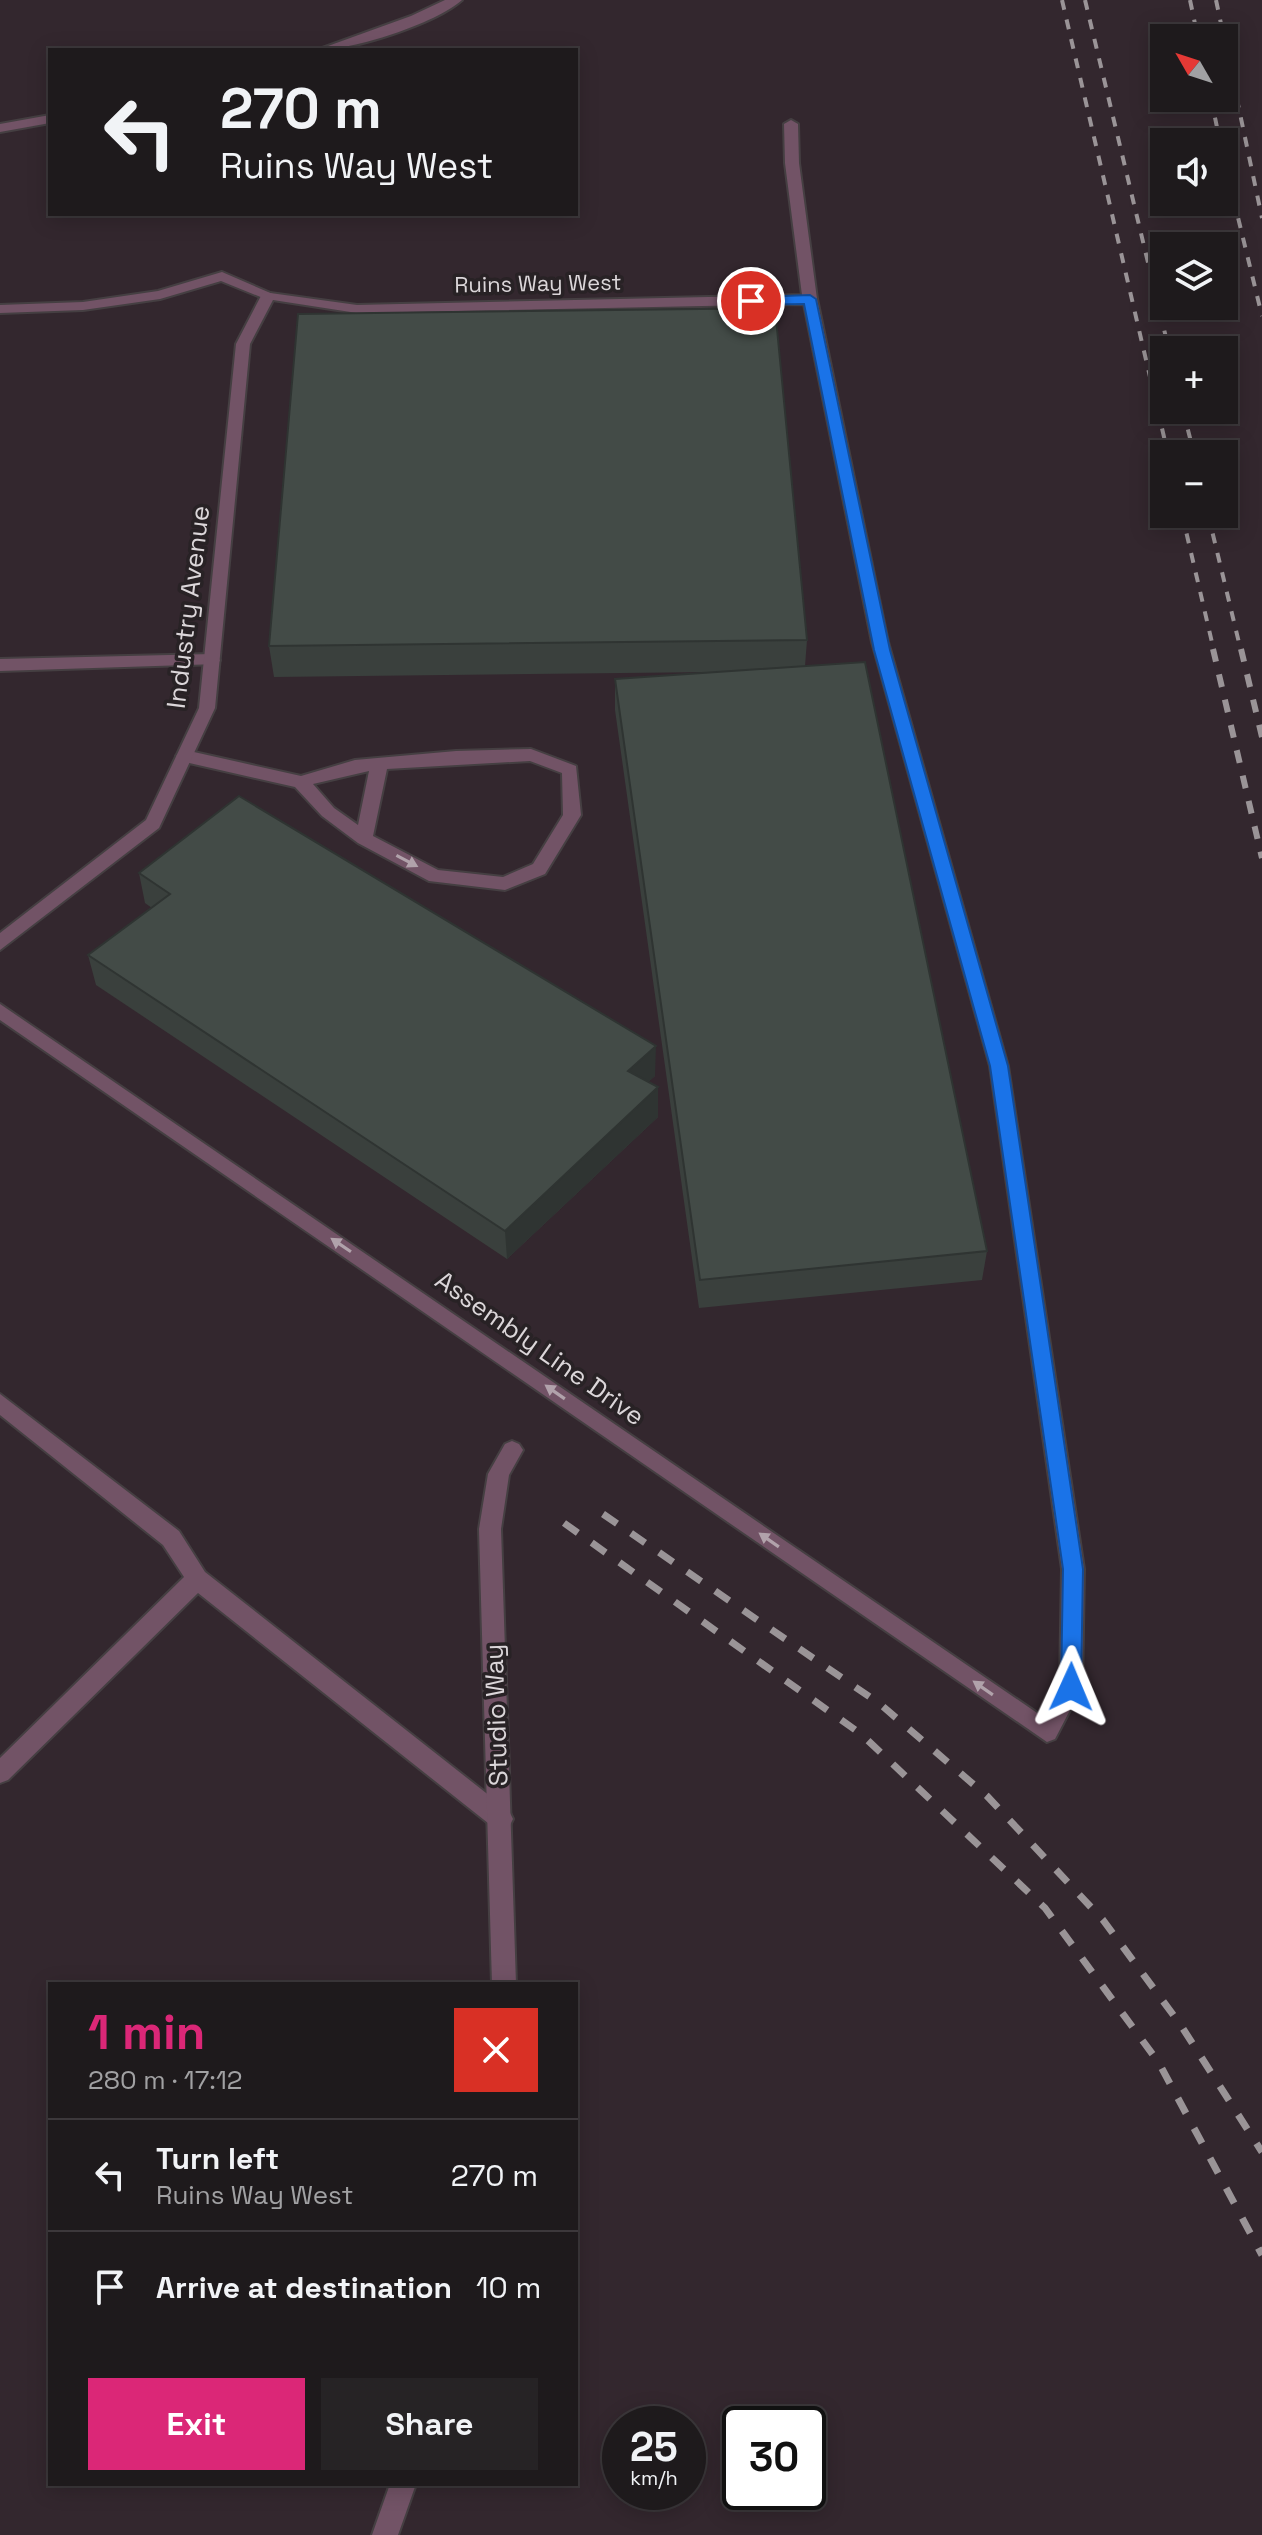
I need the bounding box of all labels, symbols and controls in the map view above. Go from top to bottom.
north arrow [1150,24,1238,112]
map controls [1150,24,1238,528]
text: 270 m [220,73,382,144]
icon: left [88,80,192,184]
button: sound [1150,128,1238,216]
text: Ruins Way West [220,143,493,189]
button: layers [1150,232,1238,320]
pin [717,267,785,335]
street label: Ruins Way West [454,268,622,298]
icon: arrive [729,279,773,323]
button: + [1150,336,1238,424]
button: − [1150,440,1238,528]
street label: Industry Avenue [159,504,217,710]
one-way arrow [396,855,419,868]
one-way arrow [330,1238,351,1253]
street label: Assembly Line Drive [429,1263,651,1433]
one-way arrow [544,1385,565,1400]
one-way arrow [758,1533,779,1548]
street label: Studio Way [477,1643,515,1787]
position arrow [1029,1645,1113,1729]
one-way arrow [972,1680,993,1695]
text: 1 min [88,2002,205,2063]
button: close [454,2008,538,2092]
text: 280 m · 17:12 [88,2063,242,2097]
text: Turn left [156,2139,279,2178]
icon: left [88,2153,132,2197]
text: 270 m [451,2156,538,2195]
text: Ruins Way West [156,2178,353,2212]
icon: arrive [88,2265,132,2309]
text: Arrive at destination [156,2268,452,2307]
text: 10 m [476,2268,541,2307]
button: Exit [88,2378,305,2470]
button: Share [321,2378,538,2470]
speed limit sign: 30 [722,2406,826,2510]
text: 25 [630,2422,678,2473]
text: km/h [630,2465,678,2491]

